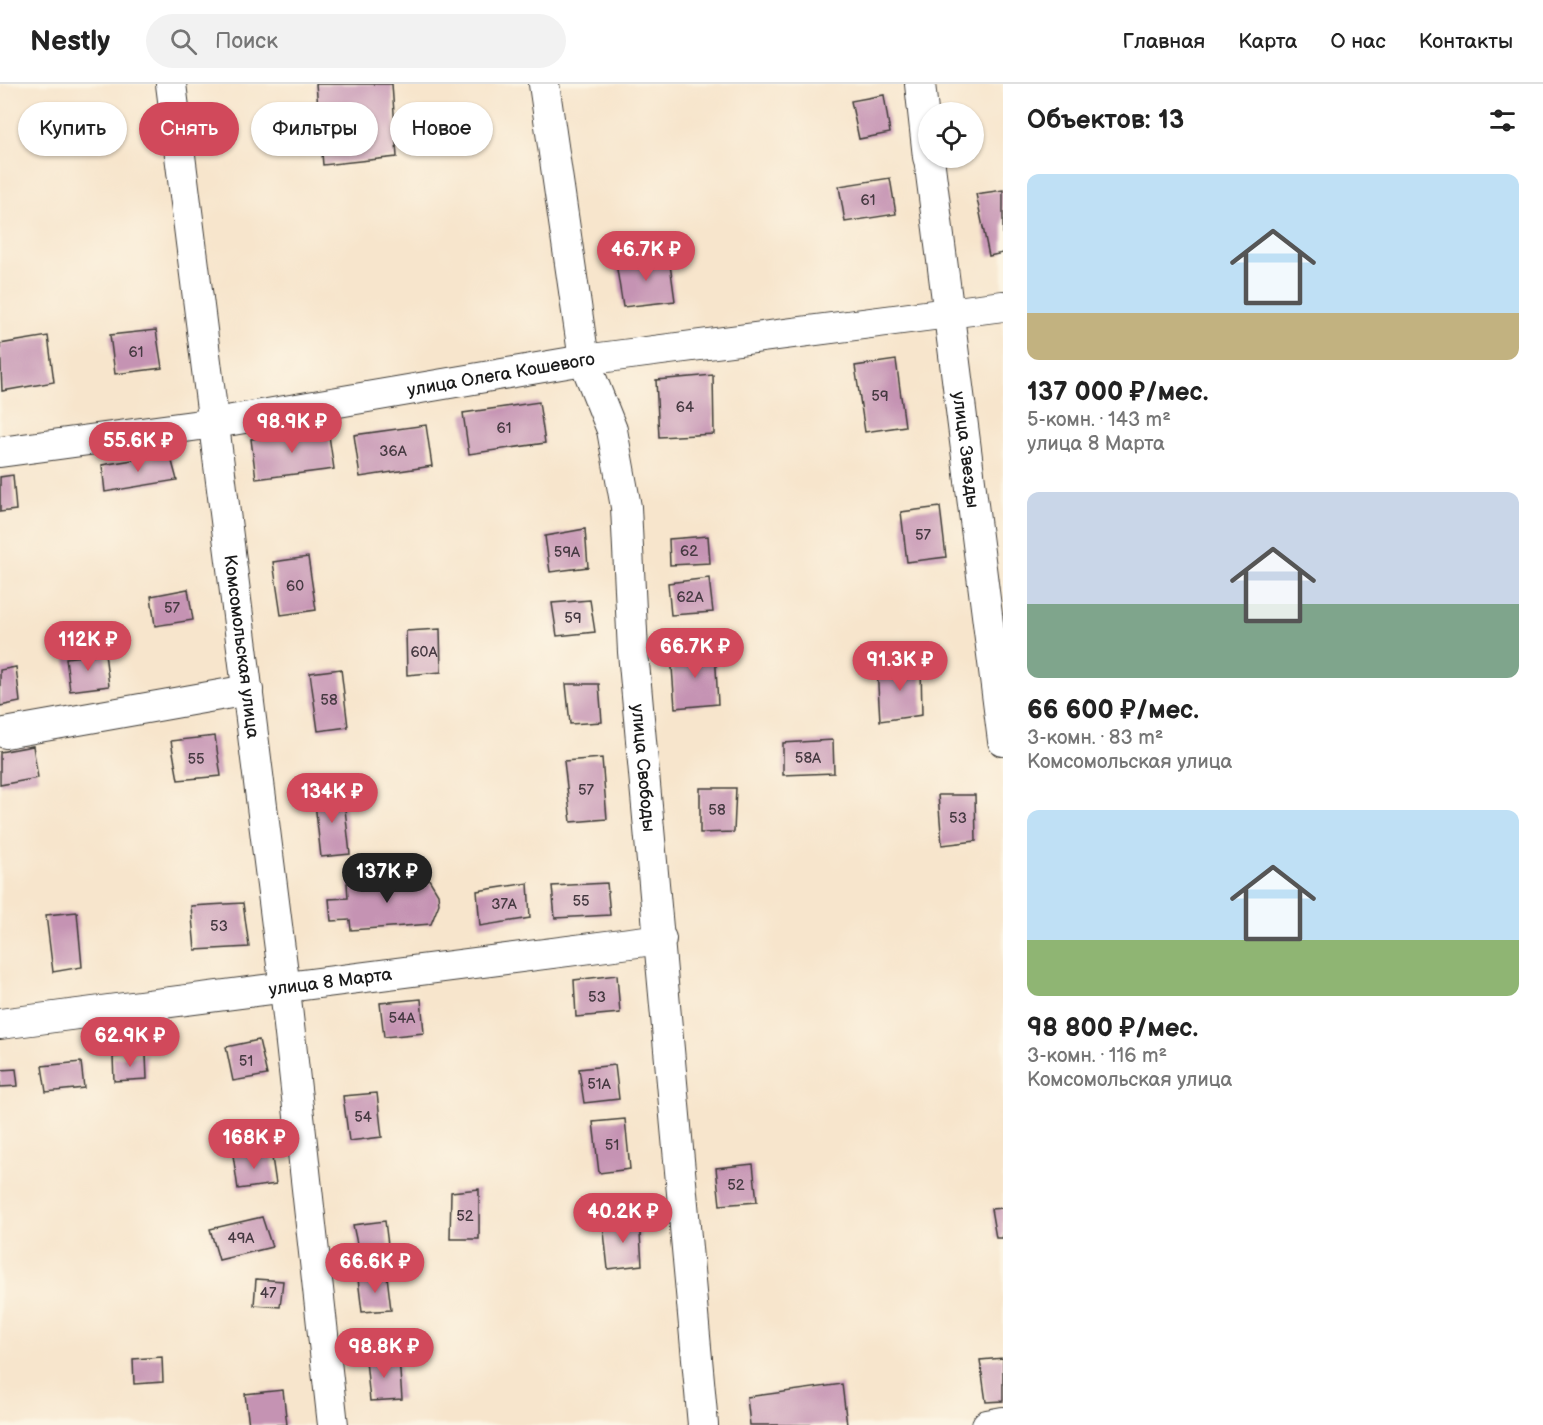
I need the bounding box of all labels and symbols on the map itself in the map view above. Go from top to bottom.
house number: 61 [861,191,875,210]
pin: 46.7K ₽ [591,231,701,282]
house number: 61 [129,343,143,362]
street label: улица Олега Кошевого [406,348,596,401]
house number: 59 [871,387,889,406]
street label: улица Звезды [948,390,984,509]
house number: 64 [676,398,694,417]
pin: 98.9K ₽ [237,403,347,454]
house number: 61 [497,419,511,438]
pin: 55.6K ₽ [83,422,193,473]
house number: 36А [379,442,408,461]
house number: 57 [915,526,932,545]
house number: 62 [680,542,698,561]
house number: 59А [554,543,581,562]
street label: Комсомольская улица [220,554,264,740]
house number: 60 [286,577,304,596]
house number: 62А [676,588,704,607]
house number: 57 [164,599,181,618]
house number: 59 [564,609,582,628]
pin: 112K ₽ [39,621,137,672]
pin: 66.7K ₽ [640,628,750,679]
pin: 91.3K ₽ [845,641,955,692]
house number: 60А [410,643,438,662]
house number: 58 [320,691,338,710]
street label: улица Свободы [627,703,660,833]
house number: 58А [795,749,822,768]
house number: 55 [187,750,205,769]
pin: 134K ₽ [283,773,381,824]
house number: 57 [578,781,595,800]
house number: 58 [708,801,726,820]
house number: 53 [949,809,967,828]
pin: 137K ₽ [338,853,436,904]
house number: 55 [572,892,590,911]
house number: 37А [491,895,518,914]
house number: 53 [210,917,228,936]
street label: улица 8 Марта [267,963,394,1000]
house number: 53 [588,988,606,1007]
house number: 54А [389,1009,416,1028]
pin: 62.9K ₽ [75,1017,185,1068]
house number: 51 [239,1052,253,1071]
house number: 51А [587,1075,612,1094]
house number: 54 [354,1108,372,1127]
pin: 168K ₽ [205,1119,303,1170]
house number: 51 [605,1136,619,1155]
house number: 52 [727,1176,745,1195]
pin: 40.2K ₽ [568,1193,678,1244]
house number: 52 [456,1207,474,1226]
house number: 49А [228,1229,255,1248]
pin: 66.6K ₽ [320,1243,430,1294]
house number: 47 [260,1284,277,1303]
pin: 98.8K ₽ [329,1328,439,1379]

